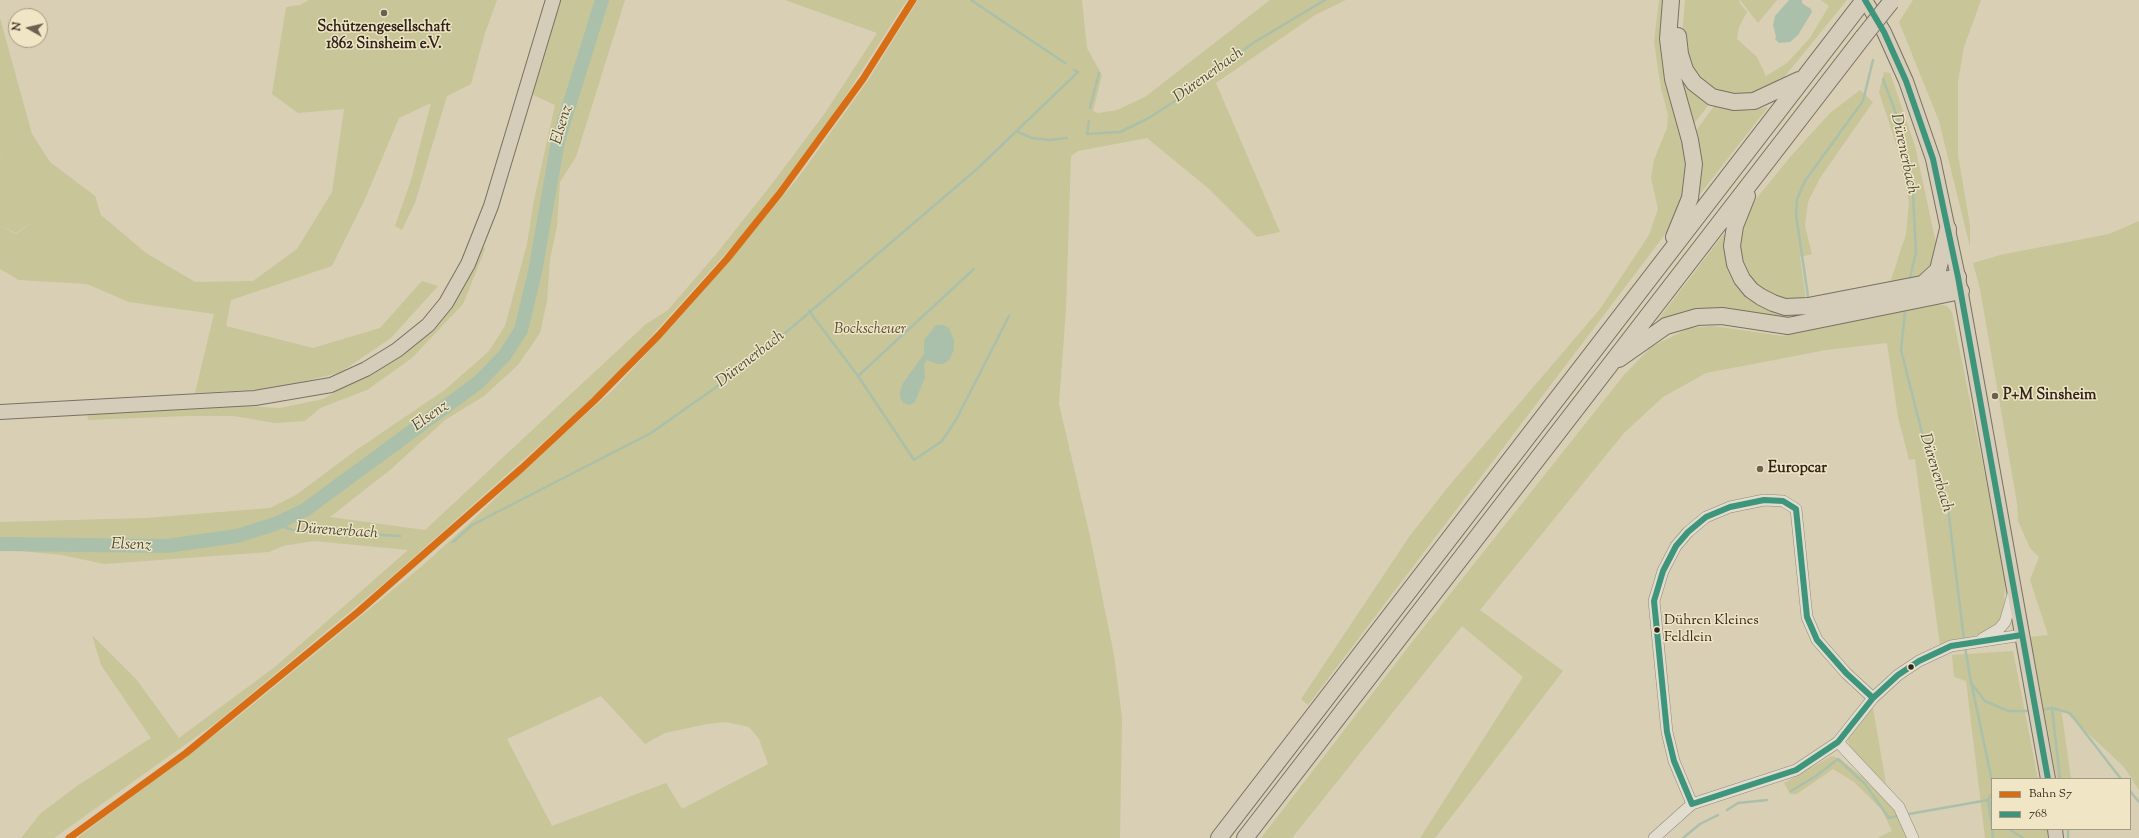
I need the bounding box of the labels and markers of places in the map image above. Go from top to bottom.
marker: Schützengesellschaft 1862 Sinsheim e.V. [379,8,389,18]
place label: Schützengesellschaft 1862 Sinsheim e.V. [317,19,451,54]
place label: P+M Sinsheim [2003,387,2096,405]
marker: P+M Sinsheim [1990,391,2000,401]
place label: Europcar [1768,460,1827,478]
marker: Europcar [1755,464,1765,474]
place label: Dühren Kleines Feldlein [1664,614,1759,646]
marker: Dühren Kleines Feldlein [1652,625,1662,635]
unlabelled marker [1906,662,1916,672]

